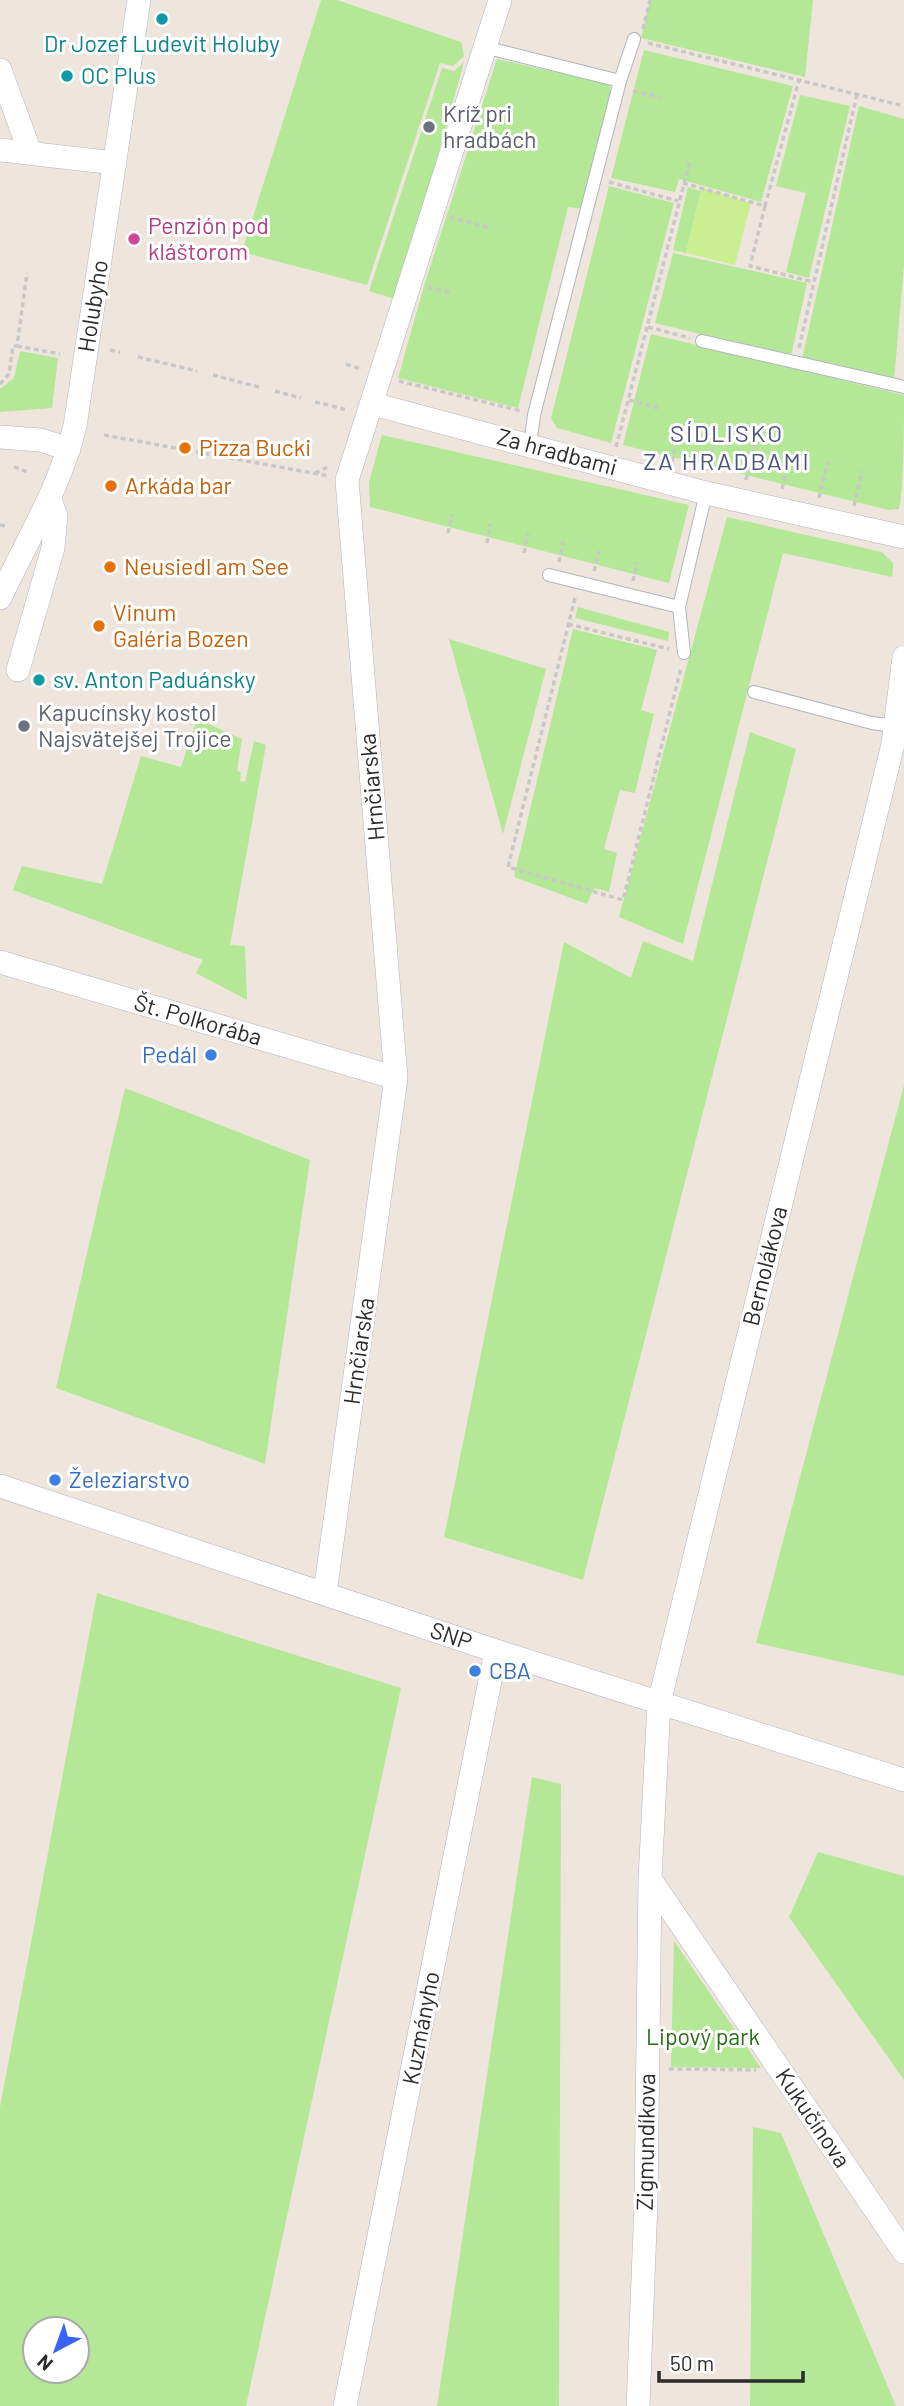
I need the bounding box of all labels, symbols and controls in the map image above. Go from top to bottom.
marker: Dr Jozef Ludevit Holuby [154,11,170,27]
place label: Dr Jozef Ludevit Holuby [44,29,280,57]
place label: OC Plus [81,61,156,89]
marker: OC Plus [59,68,75,84]
place label: Kríž pri hradbách [443,99,537,153]
marker: Kríž pri hradbách [421,119,437,135]
place label: Penzión pod kláštorom [148,211,269,265]
marker: Penzión pod kláštorom [126,231,142,247]
street label: Holubyho [71,258,113,354]
district label: SÍDLISKO ZA HRADBAMI [643,418,811,475]
street label: Za hradbami [494,422,620,481]
place label: Pizza Bucki [199,433,311,461]
marker: Pizza Bucki [177,440,193,456]
place label: Arkáda bar [125,471,232,499]
marker: Arkáda bar [103,478,119,494]
place label: Neusiedl am See [124,552,289,580]
marker: Neusiedl am See [102,559,118,575]
place label: Vinum Galéria Bozen [113,598,249,652]
marker: Vinum Galéria Bozen [91,618,107,634]
place label: sv. Anton Paduánsky [53,665,256,693]
marker: sv. Anton Paduánsky [31,672,47,688]
place label: Kapucínsky kostol Najsvätejšej Trojice [38,698,232,752]
marker: Kapucínsky kostol Najsvätejšej Trojice [16,718,32,734]
street label: Hrnčiarska [352,732,390,842]
street label: Št. Polkorába [131,987,265,1051]
place label: Pedál [142,1040,197,1068]
marker: Pedál [203,1047,219,1063]
street label: Bernolákova [736,1203,792,1329]
street label: Hrnčiarska [337,1296,379,1406]
place label: Železiarstvo [69,1465,190,1493]
marker: Železiarstvo [47,1472,63,1488]
street label: SNP [427,1615,476,1655]
place label: CBA [489,1656,531,1684]
marker: CBA [467,1663,483,1679]
street label: Kuzmányho [395,1969,445,2087]
park label: Lipový park [646,2022,760,2050]
street label: Kukučínova [770,2062,857,2172]
street label: Zigmundíkova [630,2073,660,2211]
north arrow [21,2315,91,2385]
scale bar [659,2340,802,2384]
text: N [32,2350,57,2376]
text: 50 m [670,2350,714,2375]

